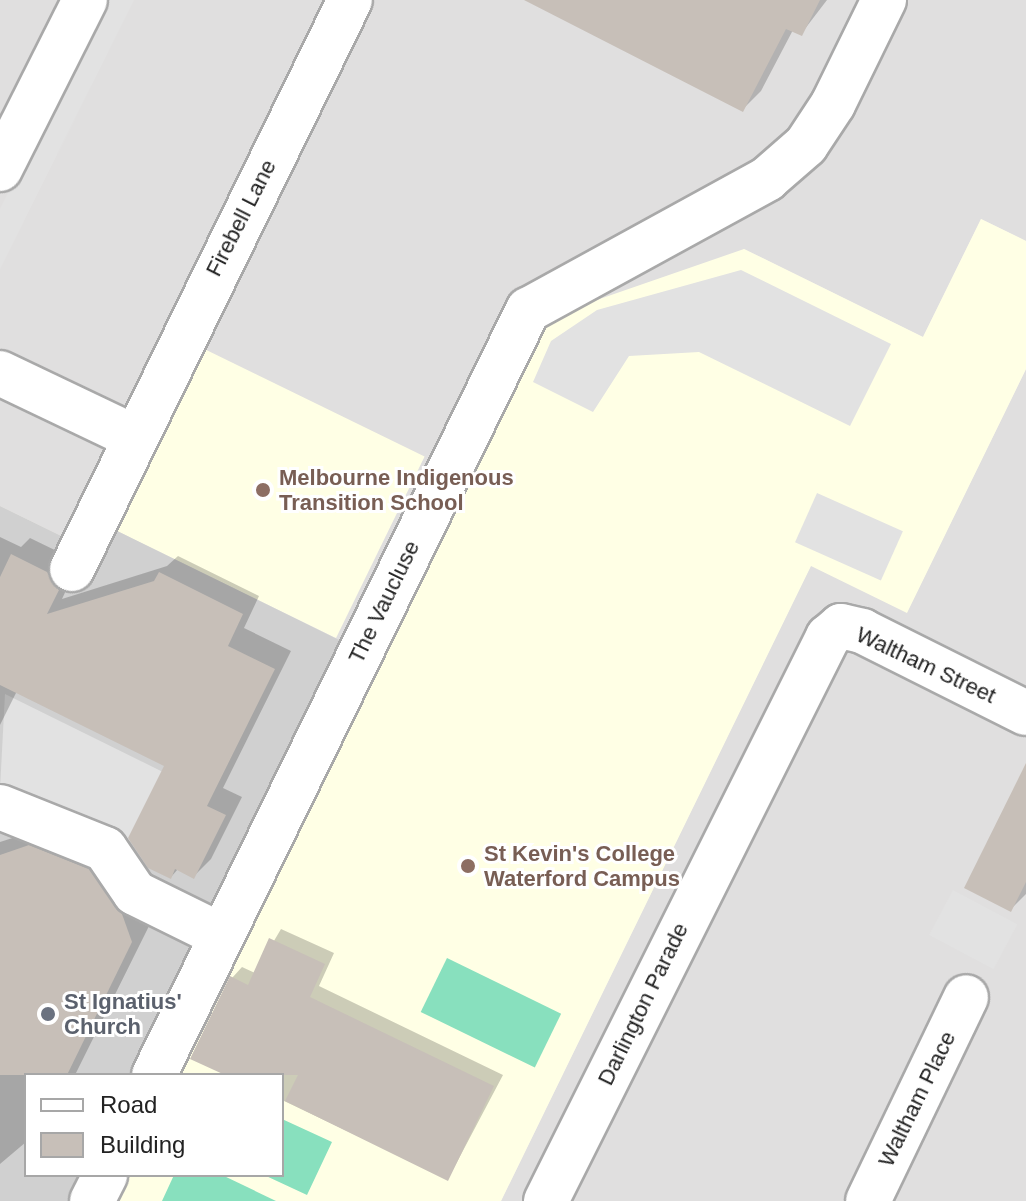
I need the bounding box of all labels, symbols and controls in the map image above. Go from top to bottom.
street label: Firebell Lane [200,155,282,281]
place label: Melbourne Indigenous Transition School [279,464,514,516]
marker: Melbourne Indigenous Transition School [254,481,272,499]
street label: The Vaucluse [343,536,425,668]
street label: Waltham Street [852,621,1000,709]
place label: St Kevin's College Waterford Campus [484,840,680,892]
marker: St Kevin's College Waterford Campus [459,857,477,875]
street label: Darlington Parade [592,919,694,1089]
place label: St Ignatius' Church [64,988,182,1040]
marker: St Ignatius' Church [39,1005,57,1023]
street label: Waltham Place [873,1027,961,1171]
legend [24,1073,284,1177]
text: Road [100,1091,157,1118]
text: Building [100,1131,185,1158]

